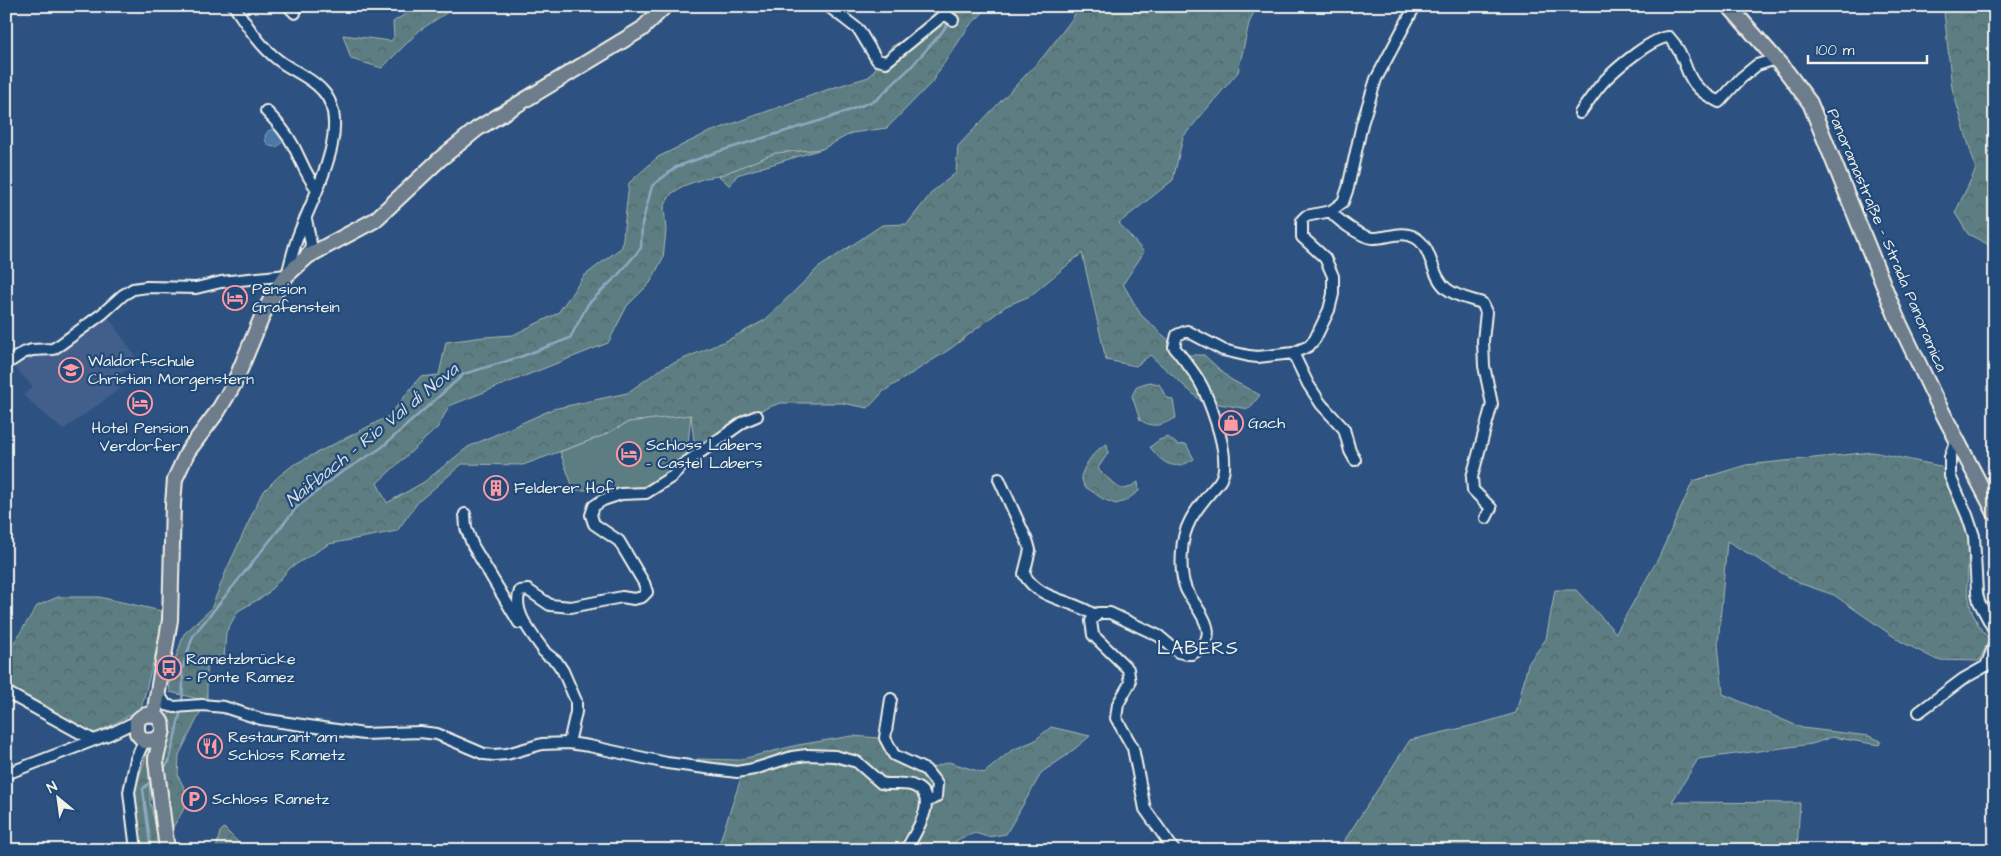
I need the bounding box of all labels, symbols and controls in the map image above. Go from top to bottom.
scale bar [1808,32,1927,64]
text: 100 m [1816,40,1855,61]
street label: Panoramastraße - Strada Panoramica [1821,105,1953,375]
place label: Pension Grafenstein [252,278,340,318]
hotel icon: Pension Grafenstein [222,285,248,311]
place label: Waldorfschule Christian Morgenstern [88,350,254,391]
school or university icon: Waldorfschule Christian Morgenstern [58,357,84,383]
water label: Naifbach - Rio Val di Nova [280,357,464,513]
hotel icon: Hotel Pension Verdorfer [127,390,153,416]
shop icon: Gach [1218,410,1244,436]
place label: Gach [1248,412,1285,434]
place label: Hotel Pension Verdorfer [91,417,189,457]
place label: Schloss Labers - Castel Labers [646,434,763,474]
hotel icon: Schloss Labers - Castel Labers [616,441,642,467]
building icon: Felderer Hof [483,475,509,501]
place label: Felderer Hof [514,477,615,499]
district label: LABERS [1157,635,1239,662]
place label: Rametzbrücke - Ponte Ramez [186,648,296,688]
bus stop icon: Rametzbrücke - Ponte Ramez [156,655,182,681]
place label: Restaurant am Schloss Rametz [228,726,345,766]
restaurant icon: Restaurant am Schloss Rametz [197,733,223,759]
north arrow [32,774,82,824]
text: N [43,777,61,798]
parking icon: Schloss Rametz [181,786,207,812]
place label: Schloss Rametz [212,788,329,810]

